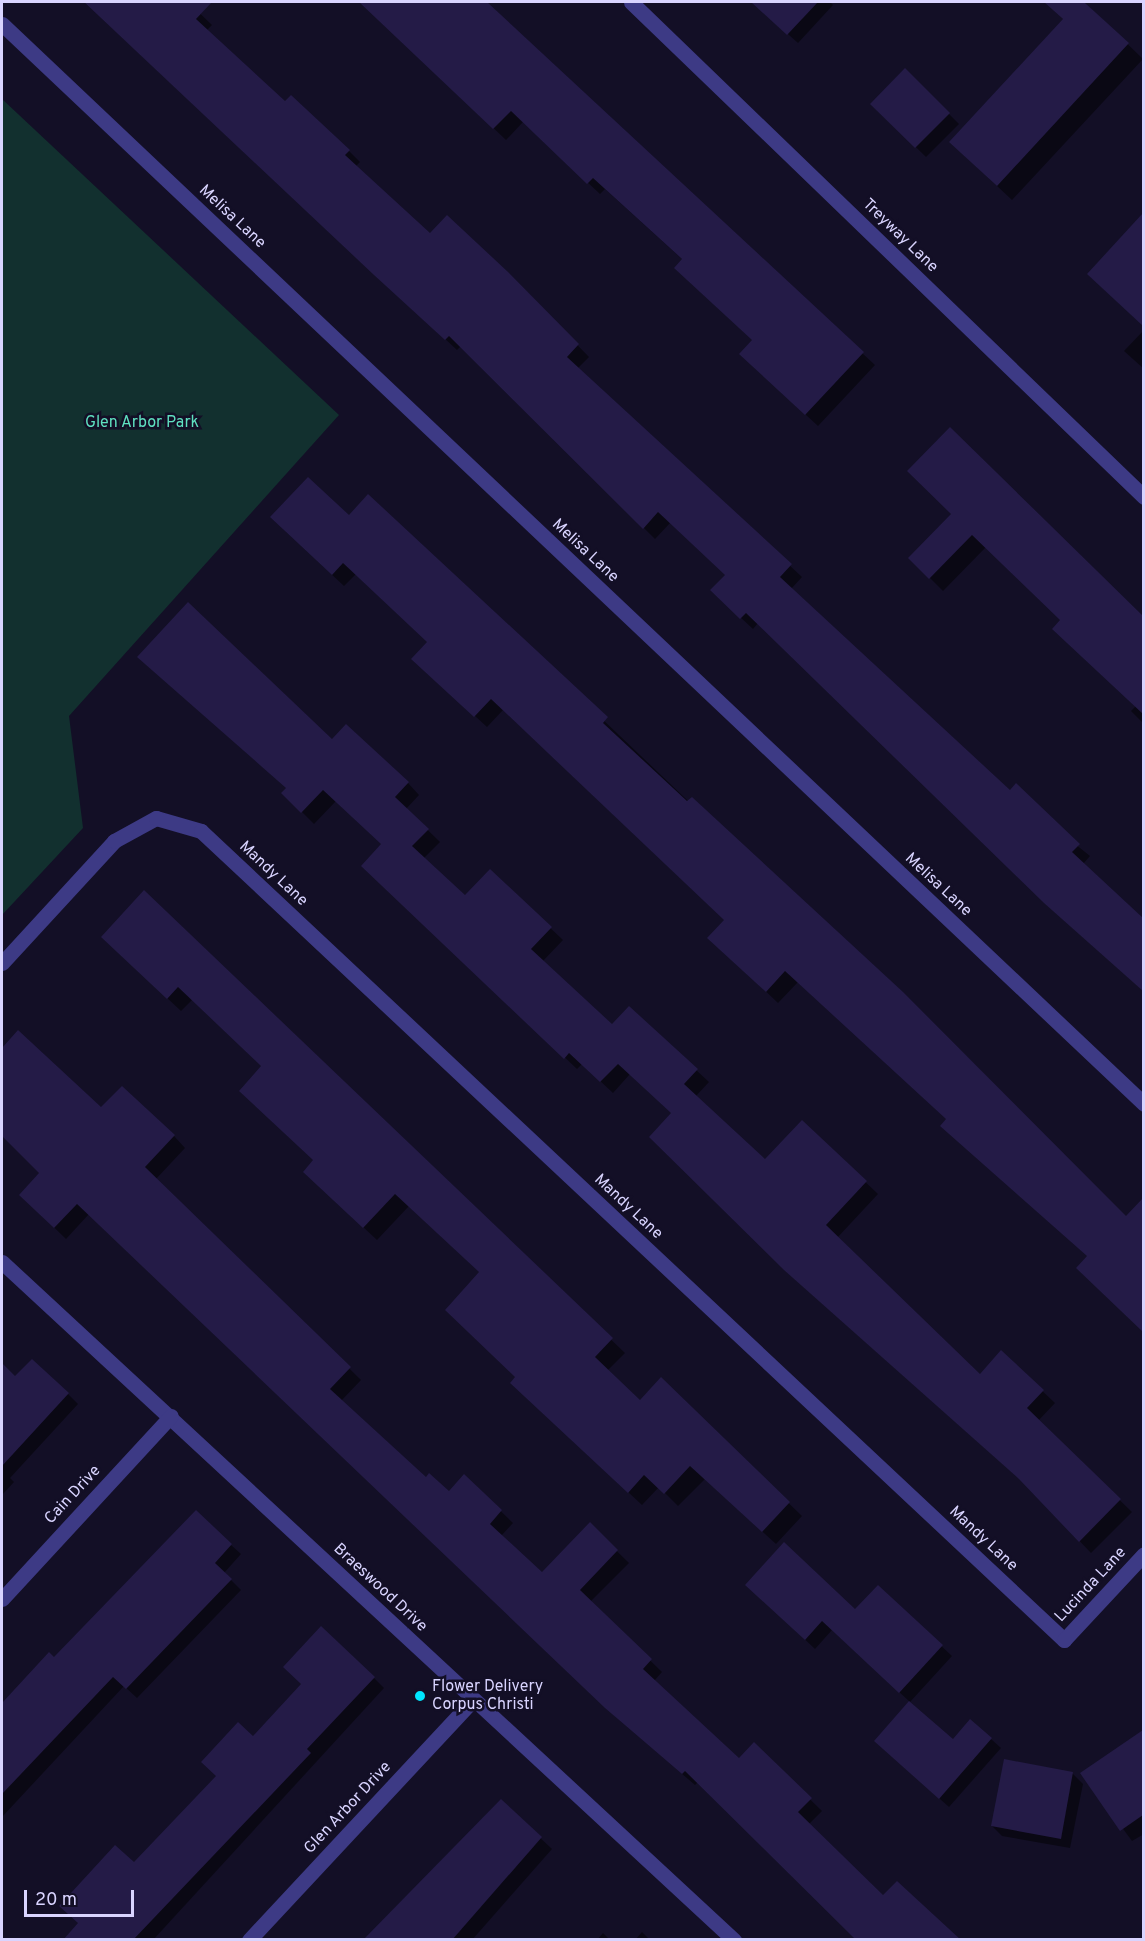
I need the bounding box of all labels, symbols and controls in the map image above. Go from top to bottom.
street label: Melisa Lane [194,181,270,253]
street label: Treyway Lane [858,195,942,277]
park label: Glen Arbor Park [85,413,199,433]
street label: Melisa Lane [547,515,623,587]
street label: Mandy Lane [235,837,311,911]
street label: Melisa Lane [900,849,976,921]
street label: Mandy Lane [590,1170,666,1244]
street label: Cain Drive [41,1462,105,1528]
street label: Mandy Lane [945,1502,1021,1576]
street label: Braeswood Drive [329,1540,431,1636]
street label: Lucinda Lane [1051,1543,1131,1627]
place label: Flower Delivery Corpus Christi [432,1677,543,1715]
marker: Flower Delivery Corpus Christi [413,1689,427,1703]
street label: Glen Arbor Drive [300,1758,396,1858]
scale bar [27,1878,136,1916]
text: 20 m [35,1889,77,1912]

